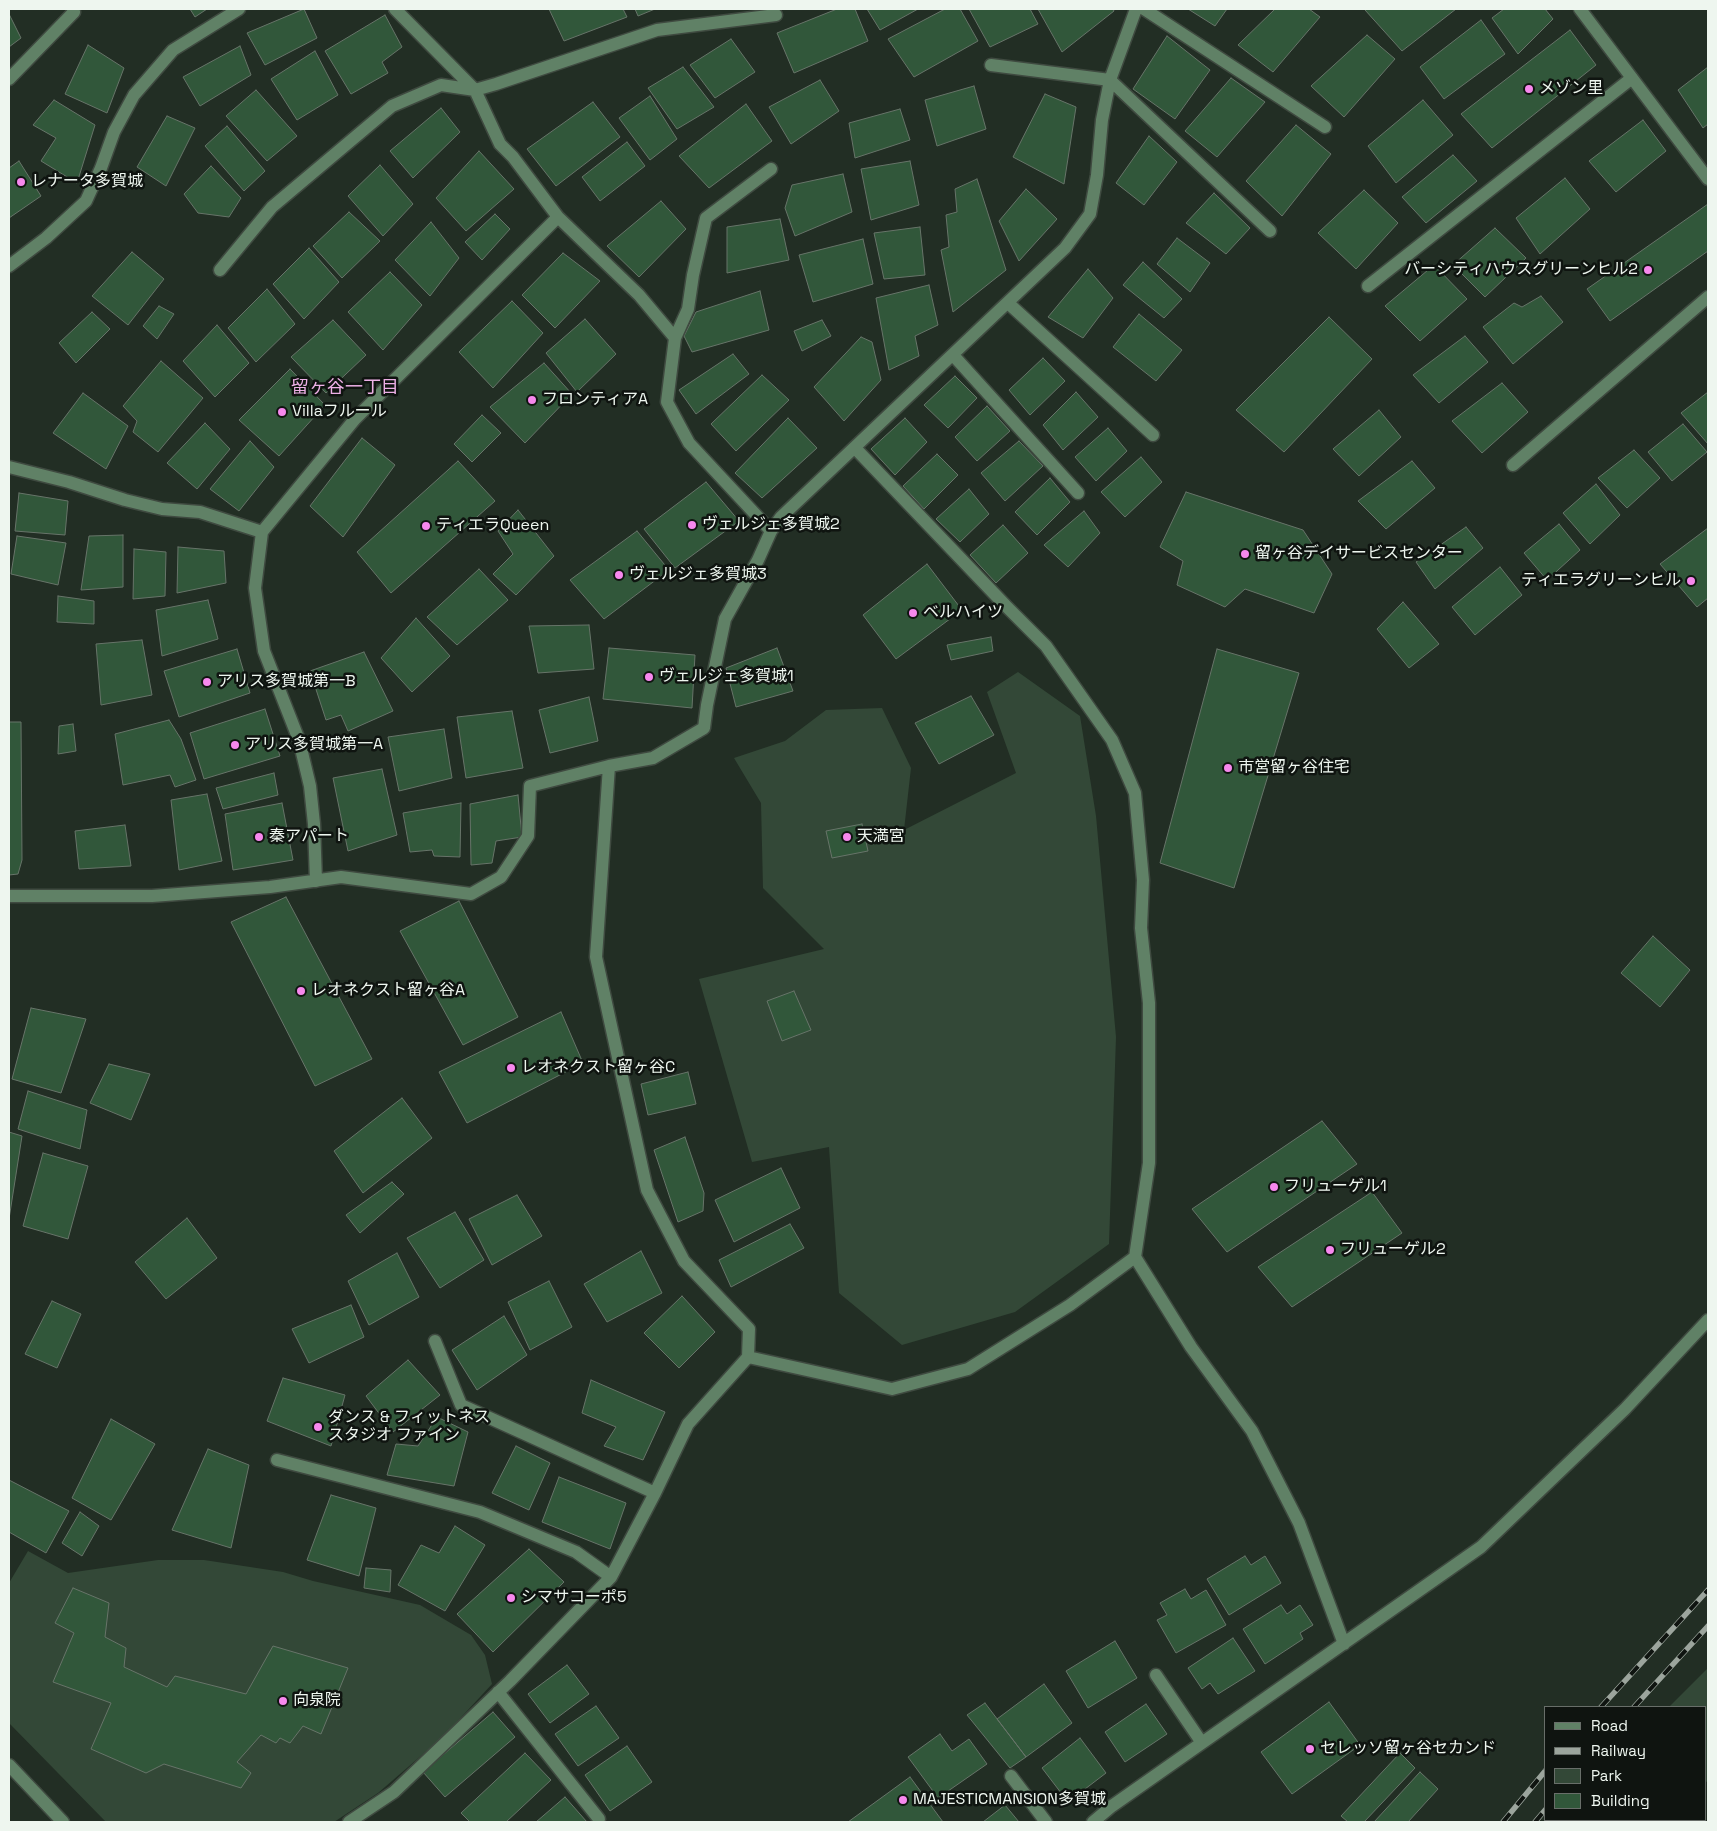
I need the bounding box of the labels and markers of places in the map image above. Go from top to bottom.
place label: メゾン里 [1539,79,1603,99]
marker: メゾン里 [1523,83,1535,95]
place label: レナータ多賀城 [31,172,143,192]
marker: レナータ多賀城 [15,176,27,188]
place label: バーシティハウスグリーンヒル2 [1404,260,1638,280]
marker: バーシティハウスグリーンヒル2 [1642,264,1654,276]
place label: フロンティアA [542,390,648,410]
marker: フロンティアA [526,394,538,406]
place label: Villaフルール [292,402,387,422]
marker: Villaフルール [276,406,288,418]
place label: ヴェルジェ多賀城2 [702,515,840,535]
place label: ティエラQueen [436,516,549,536]
marker: ヴェルジェ多賀城2 [686,519,698,531]
marker: ティエラQueen [420,520,432,532]
place label: 留ヶ谷デイサービスセンター [1255,544,1463,564]
marker: 留ヶ谷デイサービスセンター [1239,548,1251,560]
place label: ヴェルジェ多賀城3 [629,565,767,585]
marker: ヴェルジェ多賀城3 [613,569,625,581]
place label: ティエラグリーンヒル [1521,571,1681,591]
marker: ティエラグリーンヒル [1685,575,1697,587]
place label: ベルハイツ [923,603,1003,623]
marker: ベルハイツ [907,607,919,619]
place label: ヴェルジェ多賀城1 [659,667,794,687]
marker: ヴェルジェ多賀城1 [643,671,655,683]
place label: アリス多賀城第一B [217,672,356,692]
marker: アリス多賀城第一B [201,676,213,688]
place label: アリス多賀城第一A [245,735,383,755]
marker: アリス多賀城第一A [229,739,241,751]
place label: 市営留ヶ谷住宅 [1238,758,1350,778]
marker: 市営留ヶ谷住宅 [1222,762,1234,774]
place label: 秦アパート [269,827,349,847]
place label: 天満宮 [857,827,905,847]
marker: 秦アパート [253,831,265,843]
marker: 天満宮 [841,831,853,843]
place label: レオネクスト留ヶ谷A [311,981,465,1001]
marker: レオネクスト留ヶ谷A [295,985,307,997]
place label: レオネクスト留ヶ谷C [521,1058,675,1078]
marker: レオネクスト留ヶ谷C [505,1062,517,1074]
place label: フリューゲル1 [1284,1177,1387,1197]
marker: フリューゲル1 [1268,1181,1280,1193]
place label: フリューゲル2 [1340,1240,1446,1260]
marker: フリューゲル2 [1324,1244,1336,1256]
place label: ダンス & フィットネス スタジオ ファイン [328,1408,490,1446]
marker: ダンス & フィットネス スタジオ ファイン [312,1421,324,1433]
place label: シマサコーポ5 [521,1588,627,1608]
marker: シマサコーポ5 [505,1592,517,1604]
place label: 向泉院 [293,1691,341,1711]
marker: 向泉院 [277,1695,289,1707]
place label: セレッソ留ヶ谷セカンド [1320,1739,1496,1759]
marker: セレッソ留ヶ谷セカンド [1304,1743,1316,1755]
place label: MAJESTICMANSION多賀城 [913,1790,1106,1810]
marker: MAJESTICMANSION多賀城 [897,1794,909,1806]

